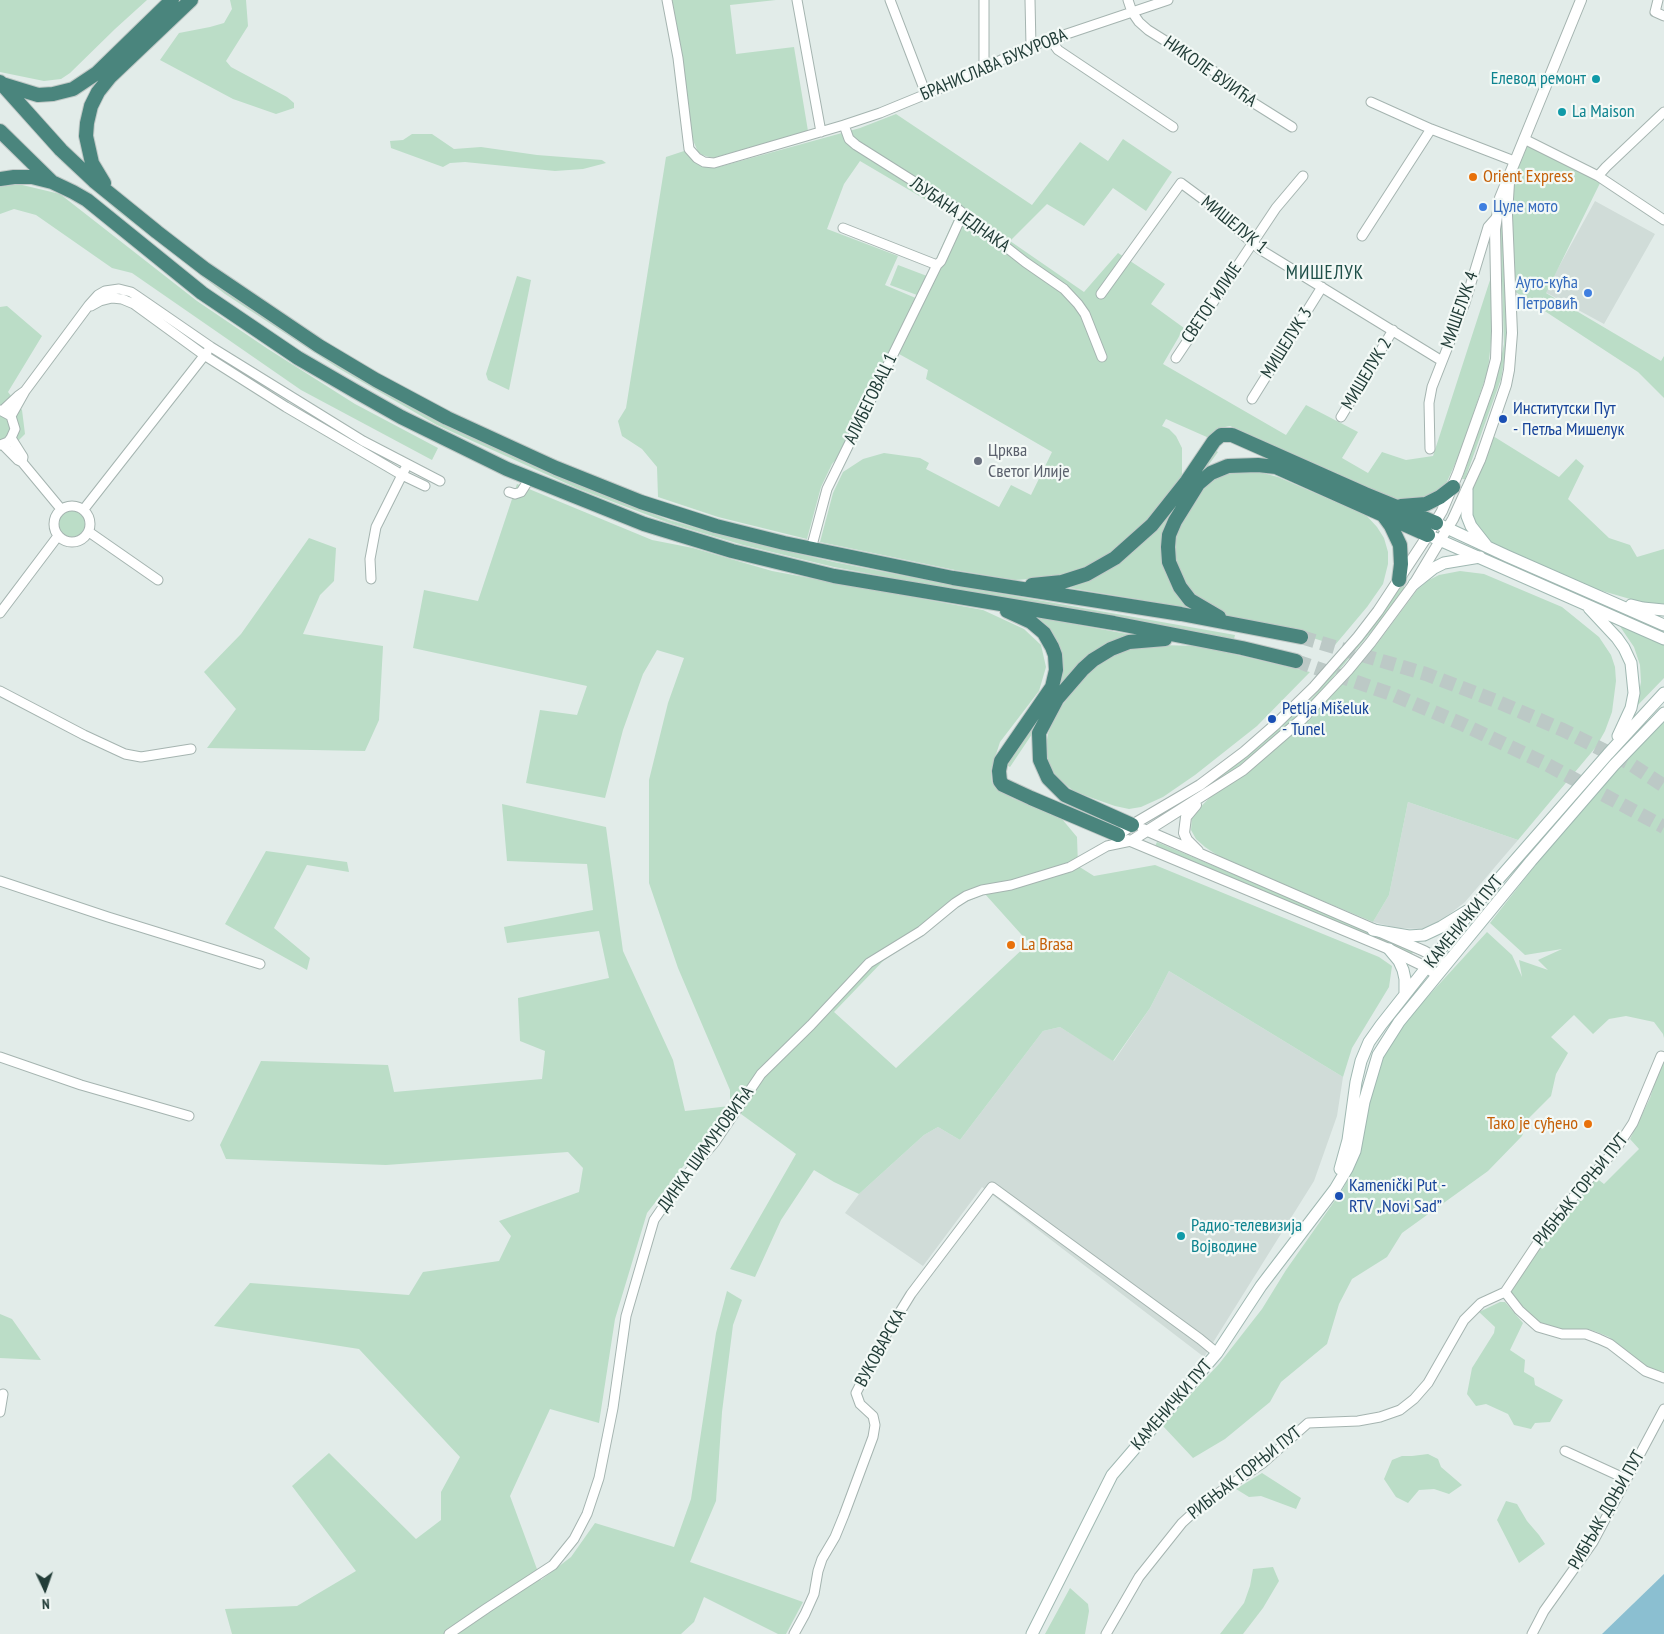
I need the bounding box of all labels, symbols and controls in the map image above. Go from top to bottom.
street label: БРАНИСЛАВА БУКУРОВА [917,24,1071,106]
street label: НИКОЛЕ ВУЈИЋА [1159,32,1261,112]
place label: Елевод ремонт [1491,68,1586,90]
marker: Елевод ремонт [1590,73,1602,85]
place label: La Maison [1572,101,1635,123]
marker: La Maison [1556,106,1568,118]
place label: Orient Express [1483,166,1573,188]
marker: Orient Express [1467,171,1479,183]
street label: ЉУБАНА ЈЕДНАКА [906,173,1014,257]
street label: МИШЕЛУК 1 [1196,192,1272,258]
place label: Цуле мото [1493,196,1558,218]
marker: Цуле мото [1477,201,1489,213]
street label: СВЕТОГ ИЛИЈЕ [1177,259,1247,347]
district label: МИШЕЛУК [1285,263,1365,285]
street label: МИШЕЛУК 4 [1437,269,1483,351]
place label: Ауто-кућа Петровић [1516,272,1578,314]
marker: Ауто-кућа Петровић [1582,287,1594,299]
street label: МИШЕЛУК 3 [1257,304,1317,382]
street label: МИШЕЛУК 2 [1337,334,1397,414]
street label: АЛИБЕГОВАЦ 1 [840,350,902,448]
place label: Институтски Пут - Петља Мишелук [1513,398,1624,440]
marker: Институтски Пут - Петља Мишелук [1497,413,1509,425]
place label: Црква Светог Илије [988,440,1070,482]
marker: Црква Светог Илије [972,455,984,467]
place label: Petlja Mišeluk - Tunel [1282,698,1369,741]
marker: Petlja Mišeluk - Tunel [1266,713,1278,725]
street label: КАМЕНИЧКИ ПУТ [1420,871,1508,973]
place label: La Brasa [1021,934,1073,956]
marker: La Brasa [1005,939,1017,951]
street label: ДИНКА ШИМУНОВИЋА [653,1082,759,1216]
place label: Тако је суђено [1487,1113,1578,1135]
marker: Тако је суђено [1582,1118,1594,1130]
street label: РИБЊАК ГОРЊИ ПУТ [1529,1129,1633,1251]
place label: Kamenički Put - RTV „Novi Sad” [1349,1175,1446,1218]
marker: Kamenički Put - RTV „Novi Sad” [1333,1190,1345,1202]
place label: Радио-телевизија Војводине [1191,1215,1302,1258]
marker: Радио-телевизија Војводине [1175,1230,1187,1242]
street label: ВУКОВАРСКА [851,1305,911,1391]
street label: КАМЕНИЧКИ ПУТ [1127,1355,1217,1455]
street label: РИБЊАК ГОРЊИ ПУТ [1184,1422,1306,1524]
street label: РИБЊАК ДОЊИ ПУТ [1564,1447,1650,1573]
north arrow [20,1564,70,1614]
text: N [42,1595,50,1613]

